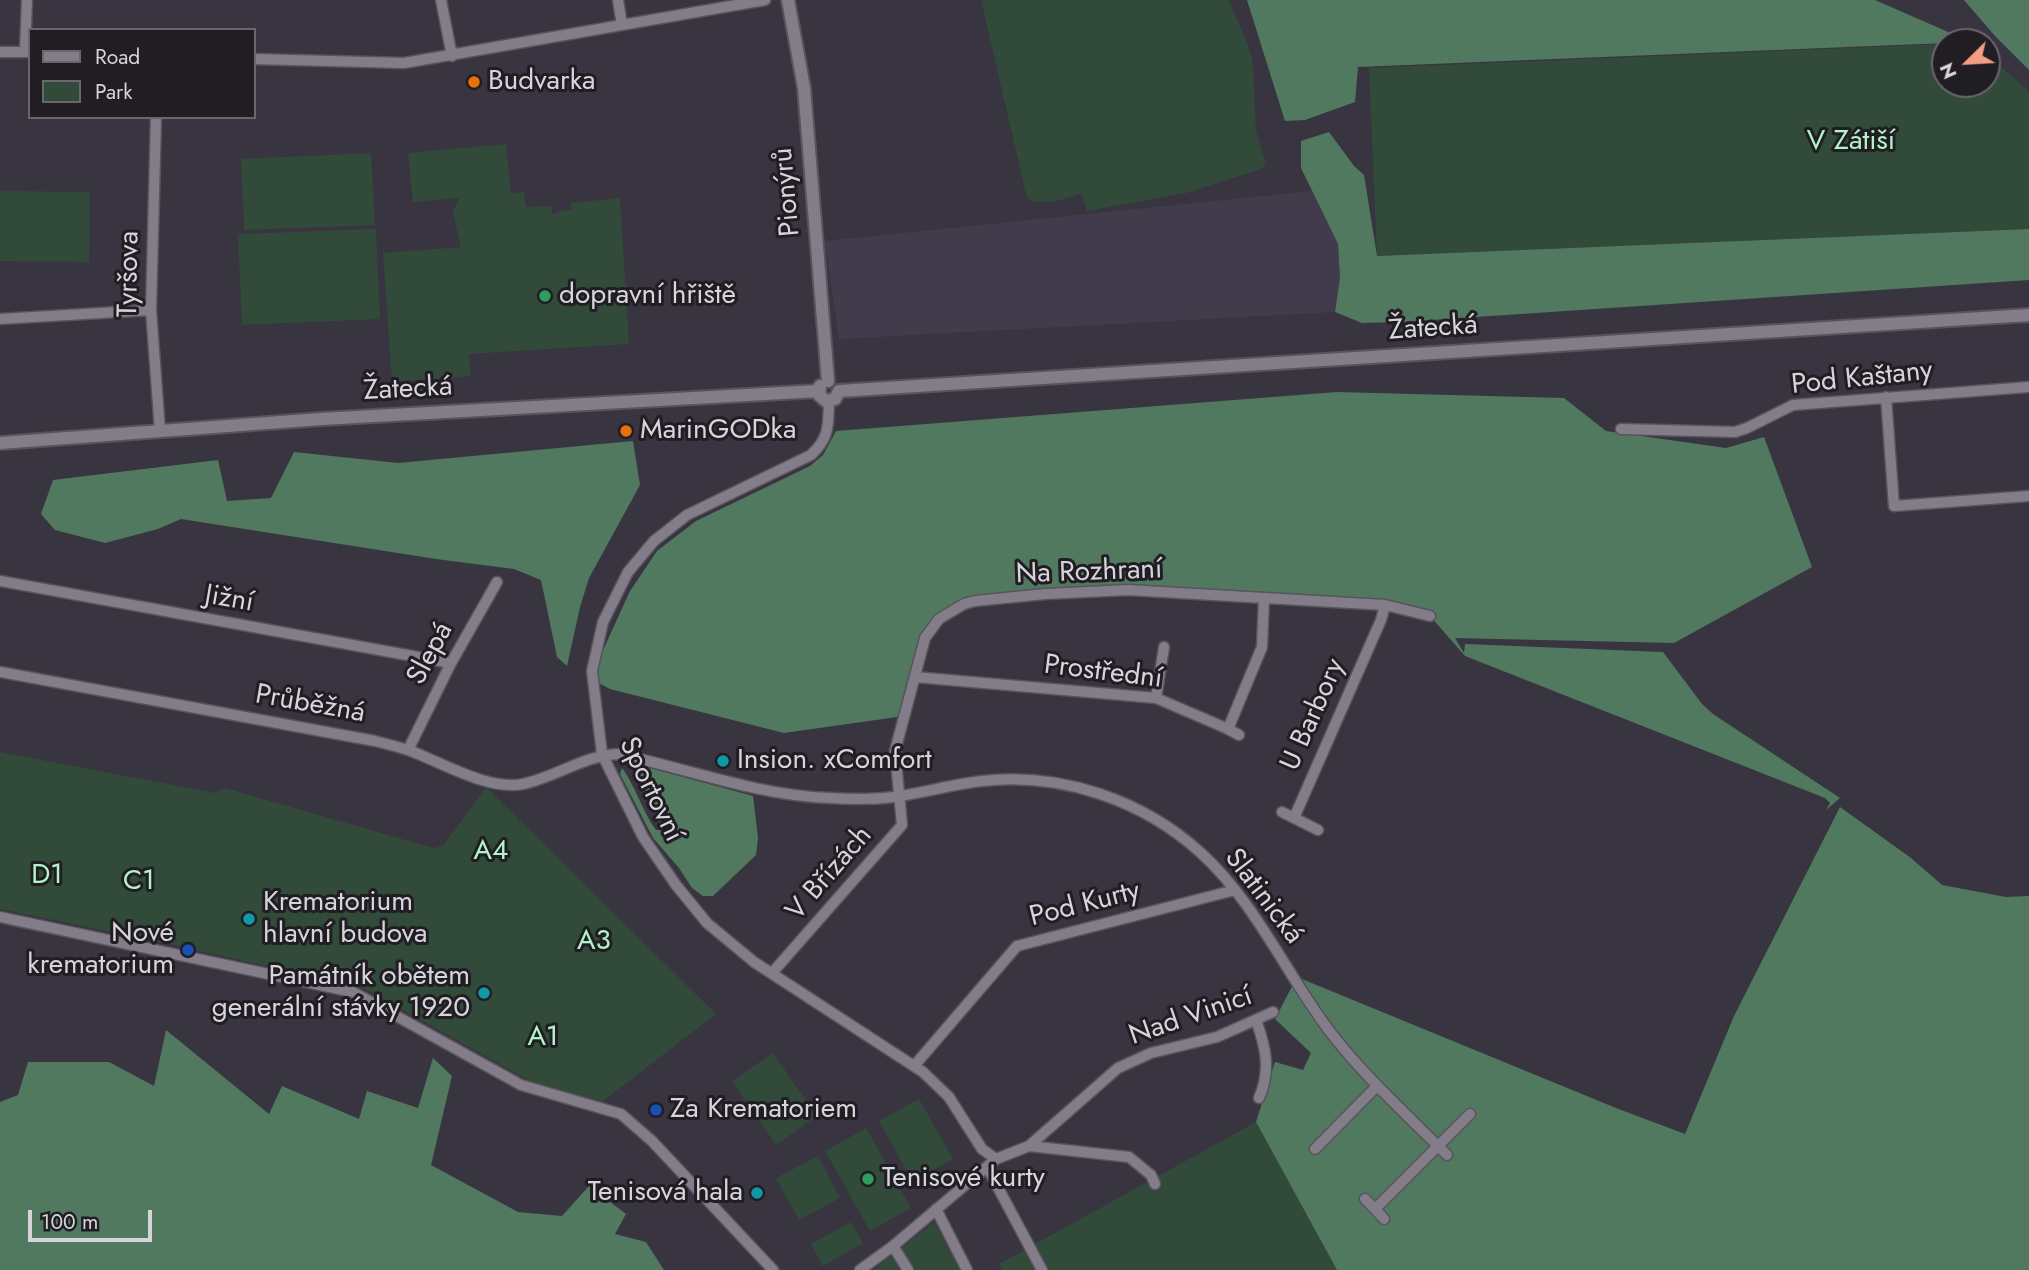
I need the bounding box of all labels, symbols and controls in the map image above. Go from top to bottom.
legend [28,28,256,119]
north arrow [1931,28,2001,98]
text: Road [95,42,140,72]
text: N [1933,59,1964,83]
place label: Budvarka [488,65,595,99]
marker: Budvarka [466,74,482,90]
text: Park [95,77,132,107]
park label: V Zátiší [1807,125,1895,159]
street label: Pionýrů [767,146,809,238]
street label: Tyršova [112,231,148,317]
place label: dopravní hřiště [559,279,736,313]
marker: dopravní hřiště [537,288,553,304]
street label: Žatecká [1387,309,1479,349]
street label: Pod Kaštany [1790,355,1934,403]
street label: Žatecká [363,371,453,409]
place label: MarinGODka [640,414,796,448]
marker: MarinGODka [618,423,634,439]
street label: Na Rozhraní [1015,554,1163,592]
street label: Jižní [202,579,256,621]
street label: Slepá [401,617,461,691]
street label: Prostřední [1042,649,1164,697]
street label: U Barbory [1275,654,1353,776]
street label: Průběžná [253,679,367,731]
street label: Sportovní [610,732,690,848]
place label: Insion. xComfort [737,744,932,778]
marker: Insion. xComfort [715,753,731,769]
street label: V Břízách [780,820,880,928]
park label: A4 [474,835,508,869]
street label: Slatinická [1216,843,1310,951]
park label: D1 [31,859,63,893]
park label: C1 [123,865,155,899]
street label: Pod Kurty [1026,875,1144,935]
place label: Krematorium hlavní budova [263,886,427,952]
marker: Krematorium hlavní budova [241,911,257,927]
place label: Nové krematorium [27,917,174,983]
park label: A3 [577,925,611,959]
marker: Nové krematorium [180,942,196,958]
place label: Památník obětem generální stávky 1920 [212,960,470,1026]
street label: Nad Vinicí [1125,980,1257,1054]
marker: Památník obětem generální stávky 1920 [476,985,492,1001]
park label: A1 [527,1021,559,1055]
place label: Za Krematoriem [670,1093,857,1127]
marker: Za Krematoriem [648,1102,664,1118]
place label: Tenisové kurty [882,1162,1045,1196]
marker: Tenisové kurty [860,1171,876,1187]
place label: Tenisová hala [588,1176,743,1210]
marker: Tenisová hala [749,1185,765,1201]
scale bar [32,1196,156,1240]
text: 100 m [41,1207,98,1237]

